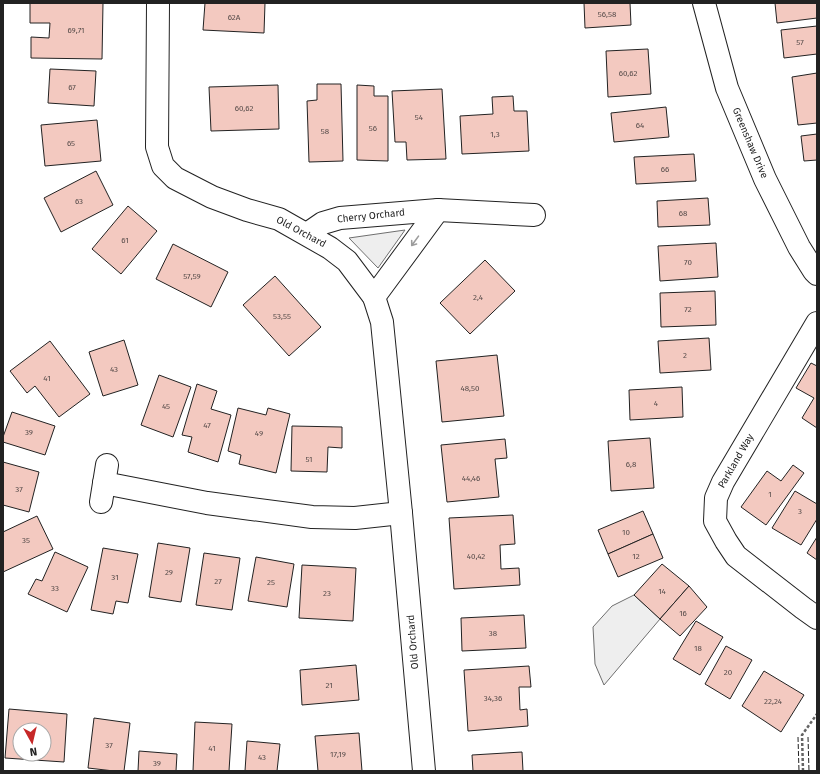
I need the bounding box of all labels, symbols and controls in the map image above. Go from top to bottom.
house number: 56,58 [598,10,617,19]
house number: 62A [228,13,241,22]
house number: 69,71 [67,26,85,35]
house number: 57 [796,38,804,47]
house number: 60,62 [619,69,637,78]
house number: 67 [68,83,76,92]
house number: 60,62 [235,104,253,113]
street label: Greenshaw Drive [730,106,770,180]
house number: 54 [415,113,424,122]
house number: 64 [636,121,645,130]
house number: 56 [369,124,377,133]
house number: 58 [321,127,330,136]
house number: 1,3 [490,130,500,139]
house number: 65 [67,139,75,148]
house number: 66 [661,165,669,174]
house number: 63 [75,197,83,206]
street label: Cherry Orchard [336,206,406,226]
house number: 68 [679,209,688,218]
street label: Old Orchard [274,214,328,250]
house number: 61 [121,236,129,245]
one-way arrow [411,236,419,247]
house number: 70 [684,258,692,267]
house number: 57,59 [183,272,201,281]
house number: 2,4 [473,293,484,302]
house number: 72 [684,305,692,314]
house number: 53,55 [273,312,291,321]
house number: 2 [683,351,687,360]
house number: 43 [110,365,118,374]
house number: 41 [43,374,51,383]
house number: 48,50 [460,384,480,393]
house number: 4 [654,399,659,408]
house number: 45 [162,402,170,411]
house number: 47 [203,421,211,430]
house number: 39 [25,428,33,437]
house number: 49 [255,429,263,438]
street label: Parkland Way [716,432,756,490]
house number: 51 [305,455,313,464]
house number: 6,8 [626,460,637,469]
house number: 44,46 [462,474,480,483]
house number: 37 [15,485,23,494]
house number: 1 [768,490,772,499]
house number: 3 [798,507,802,516]
house number: 10 [622,528,630,537]
house number: 35 [22,536,30,545]
house number: 40,42 [467,552,485,561]
house number: 12 [632,552,640,561]
house number: 29 [165,568,173,577]
house number: 31 [111,573,119,582]
house number: 27 [214,577,222,586]
house number: 25 [267,578,275,587]
house number: 33 [51,584,59,593]
house number: 14 [658,587,667,596]
house number: 23 [323,589,331,598]
house number: 16 [679,609,687,618]
street label: Old Orchard [405,614,421,670]
house number: 38 [489,629,498,638]
house number: 18 [694,644,703,653]
house number: 20 [724,668,733,677]
house number: 21 [325,681,333,690]
house number: 34,36 [484,694,502,703]
house number: 22,24 [764,697,783,706]
north arrow [12,722,52,762]
house number: 37 [105,741,113,750]
text: N [29,744,38,758]
house number: 41 [208,744,216,753]
house number: 17,19 [330,750,346,759]
house number: 43 [258,753,266,762]
house number: 39 [153,759,161,768]

